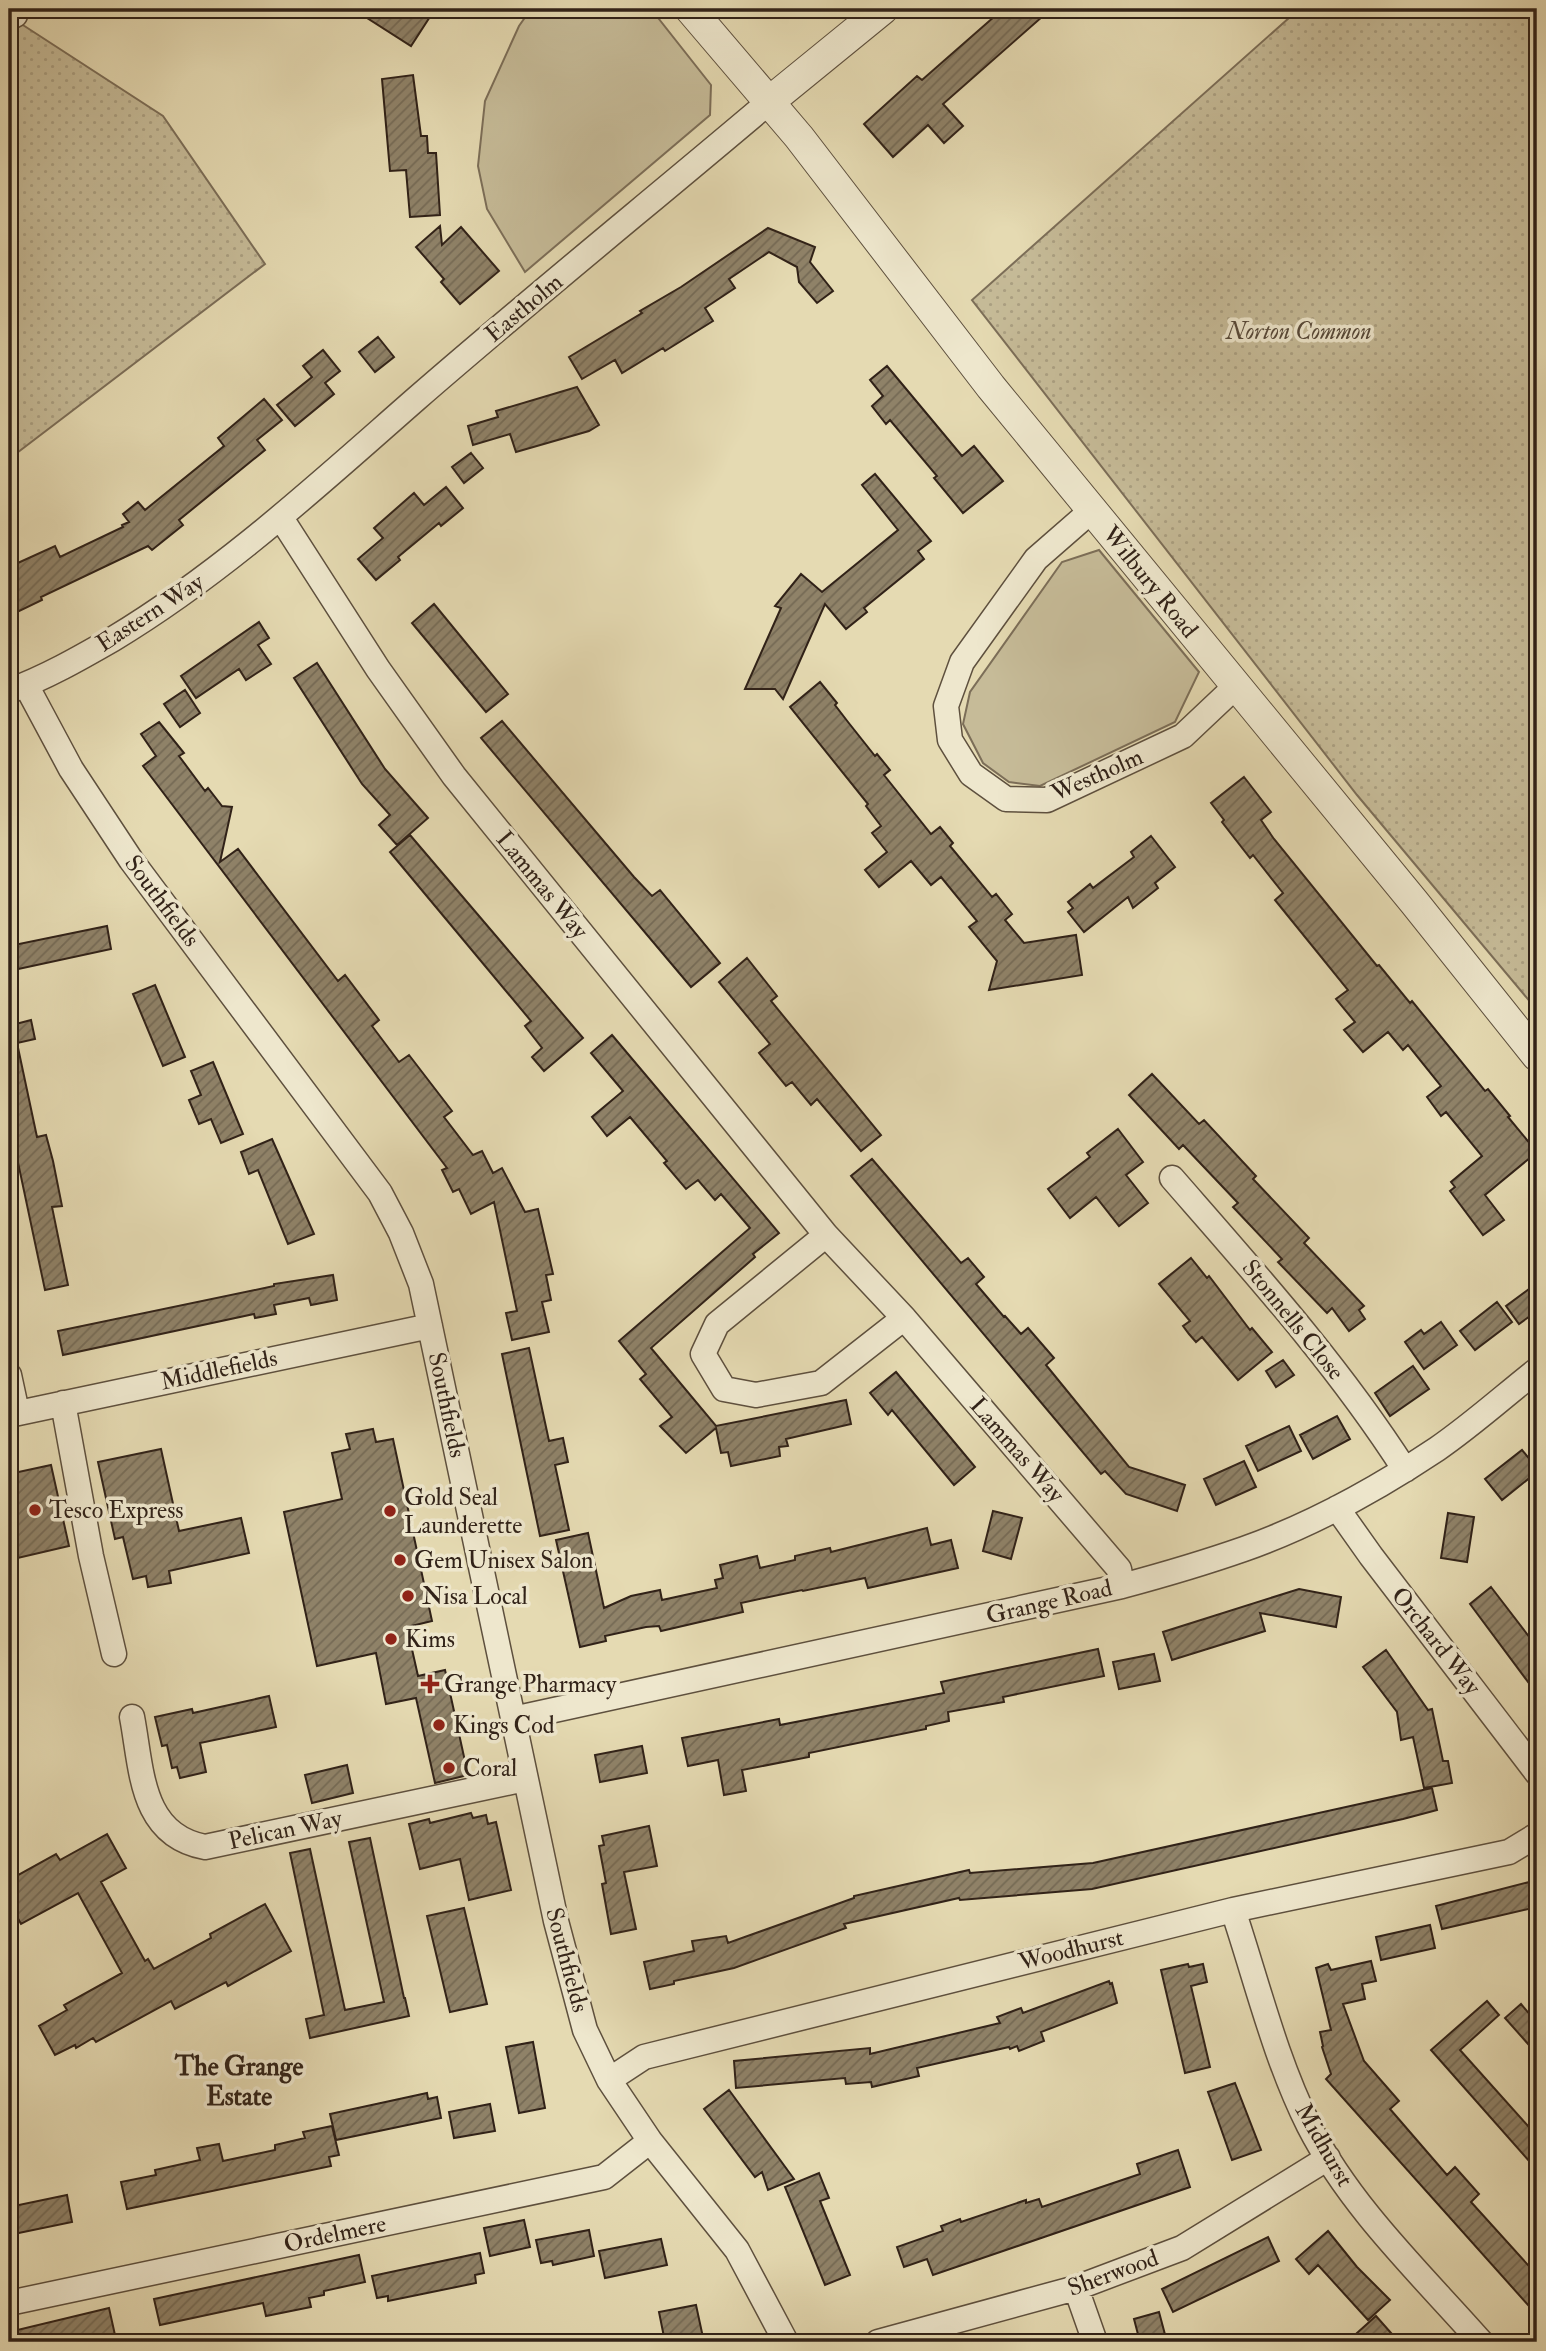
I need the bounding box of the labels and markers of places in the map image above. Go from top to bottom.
place label: Gold Seal Launderette [404,1482,522,1541]
place label: Tesco Express [49,1495,184,1526]
marker: Tesco Express [27,1502,43,1518]
marker: Gold Seal Launderette [382,1503,398,1519]
place label: Gem Unisex Salon [414,1545,593,1576]
marker: Gem Unisex Salon [392,1552,408,1568]
place label: Nisa Local [422,1581,528,1612]
marker: Nisa Local [400,1588,416,1604]
place label: Kims [405,1624,455,1655]
marker: Kims [383,1631,399,1647]
place label: Grange Pharmacy [444,1669,617,1700]
marker: Grange Pharmacy [422,1676,438,1692]
place label: Kings Cod [453,1710,555,1741]
marker: Kings Cod [431,1717,447,1733]
place label: Coral [463,1753,517,1784]
marker: Coral [441,1760,457,1776]

